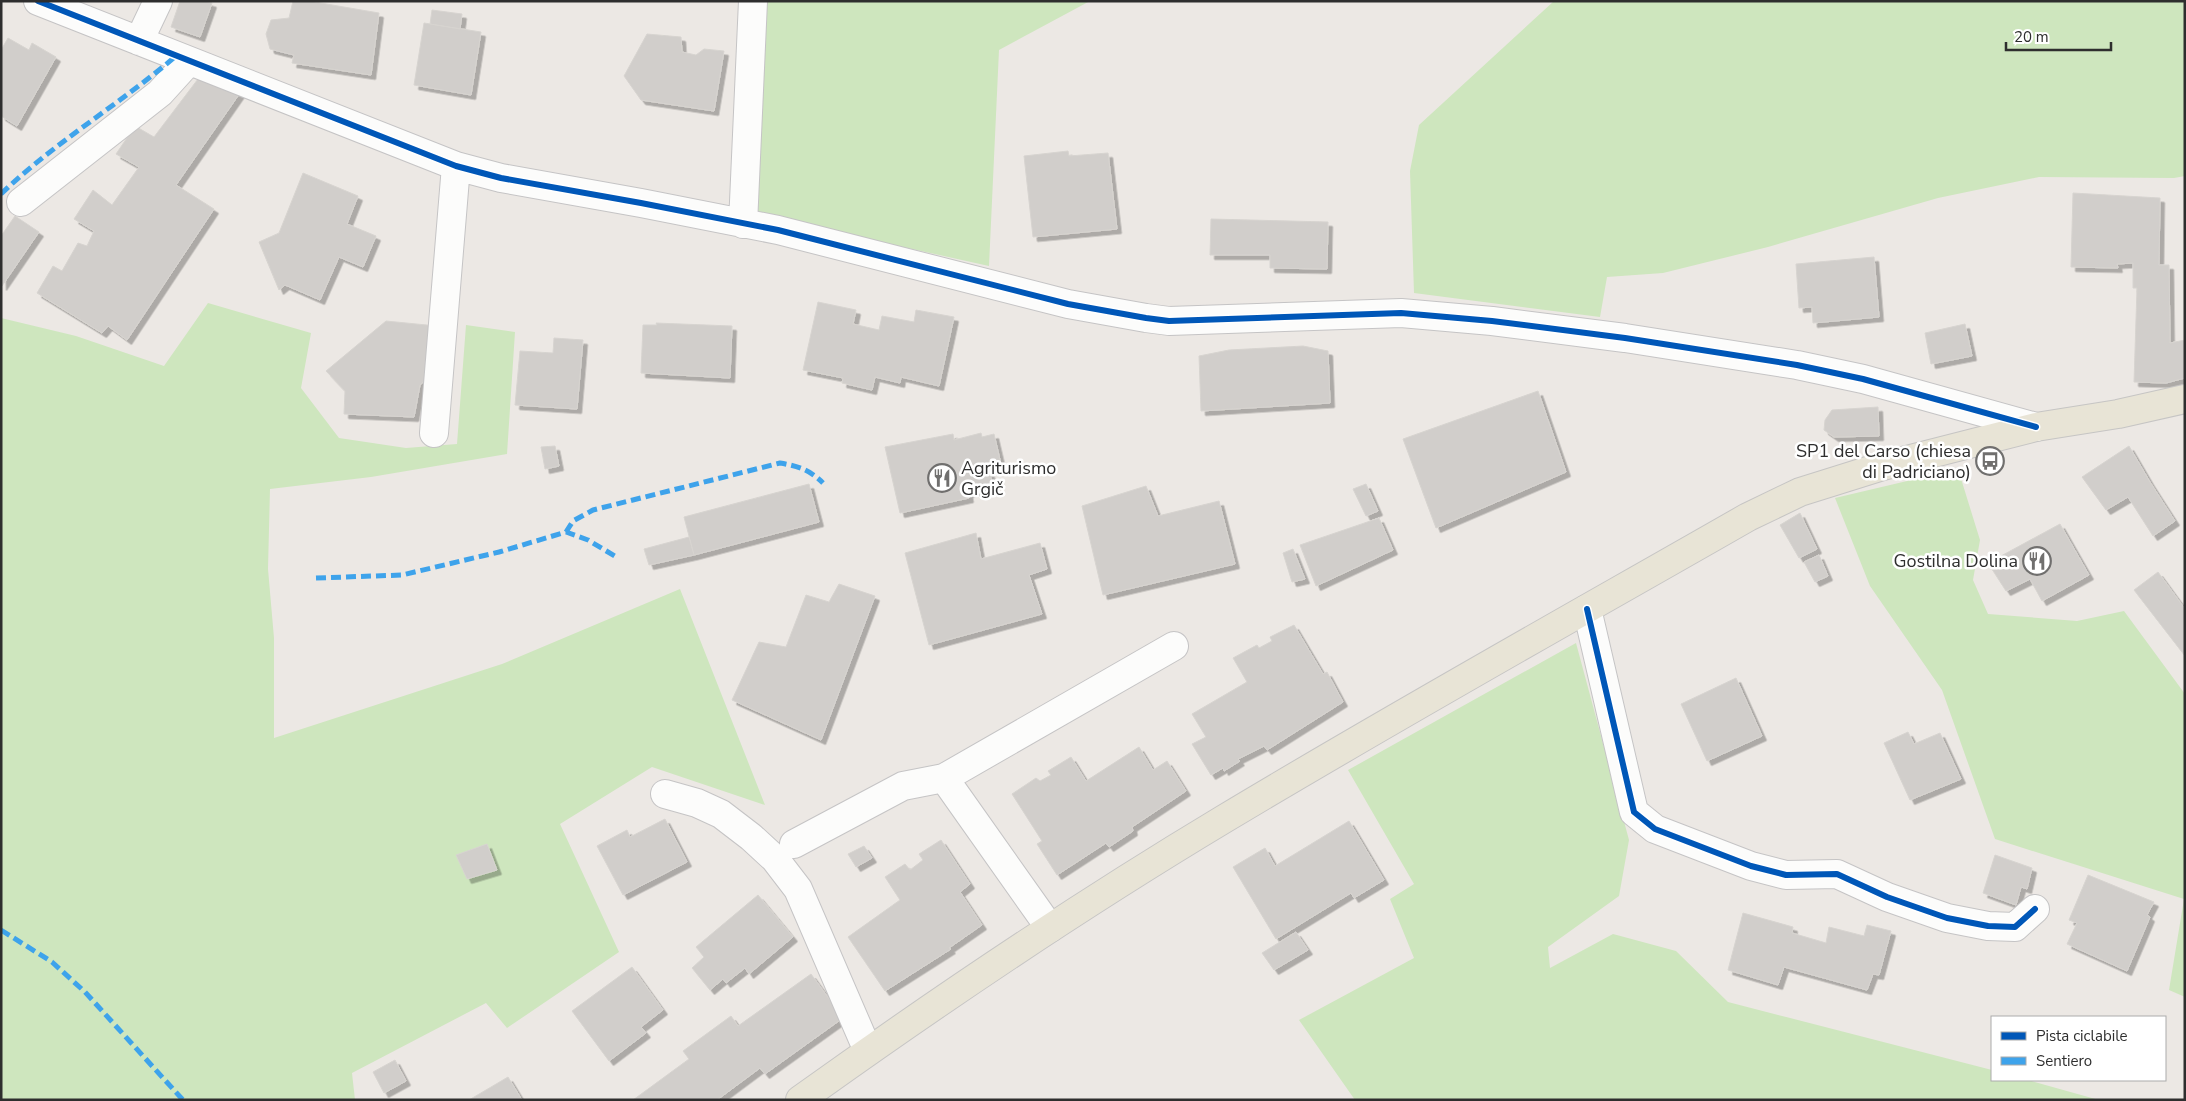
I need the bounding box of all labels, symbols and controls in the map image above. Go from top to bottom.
scale bar [2006,20,2111,52]
text: 20 m [2014,27,2049,47]
place label: SP1 del Carso (chiesa di Padriciano) [1796,439,1971,484]
bus stop icon: SP1 del Carso (chiesa di Padriciano) [1975,446,2005,476]
place label: Agriturismo Grgič [961,456,1056,501]
restaurant icon: Agriturismo Grgič [927,463,957,493]
restaurant icon: Gostilna Dolina [2022,546,2052,576]
place label: Gostilna Dolina [1894,549,2018,573]
legend [1991,1016,2166,1081]
text: Pista ciclabile [2036,1026,2128,1046]
text: Sentiero [2036,1051,2092,1071]

